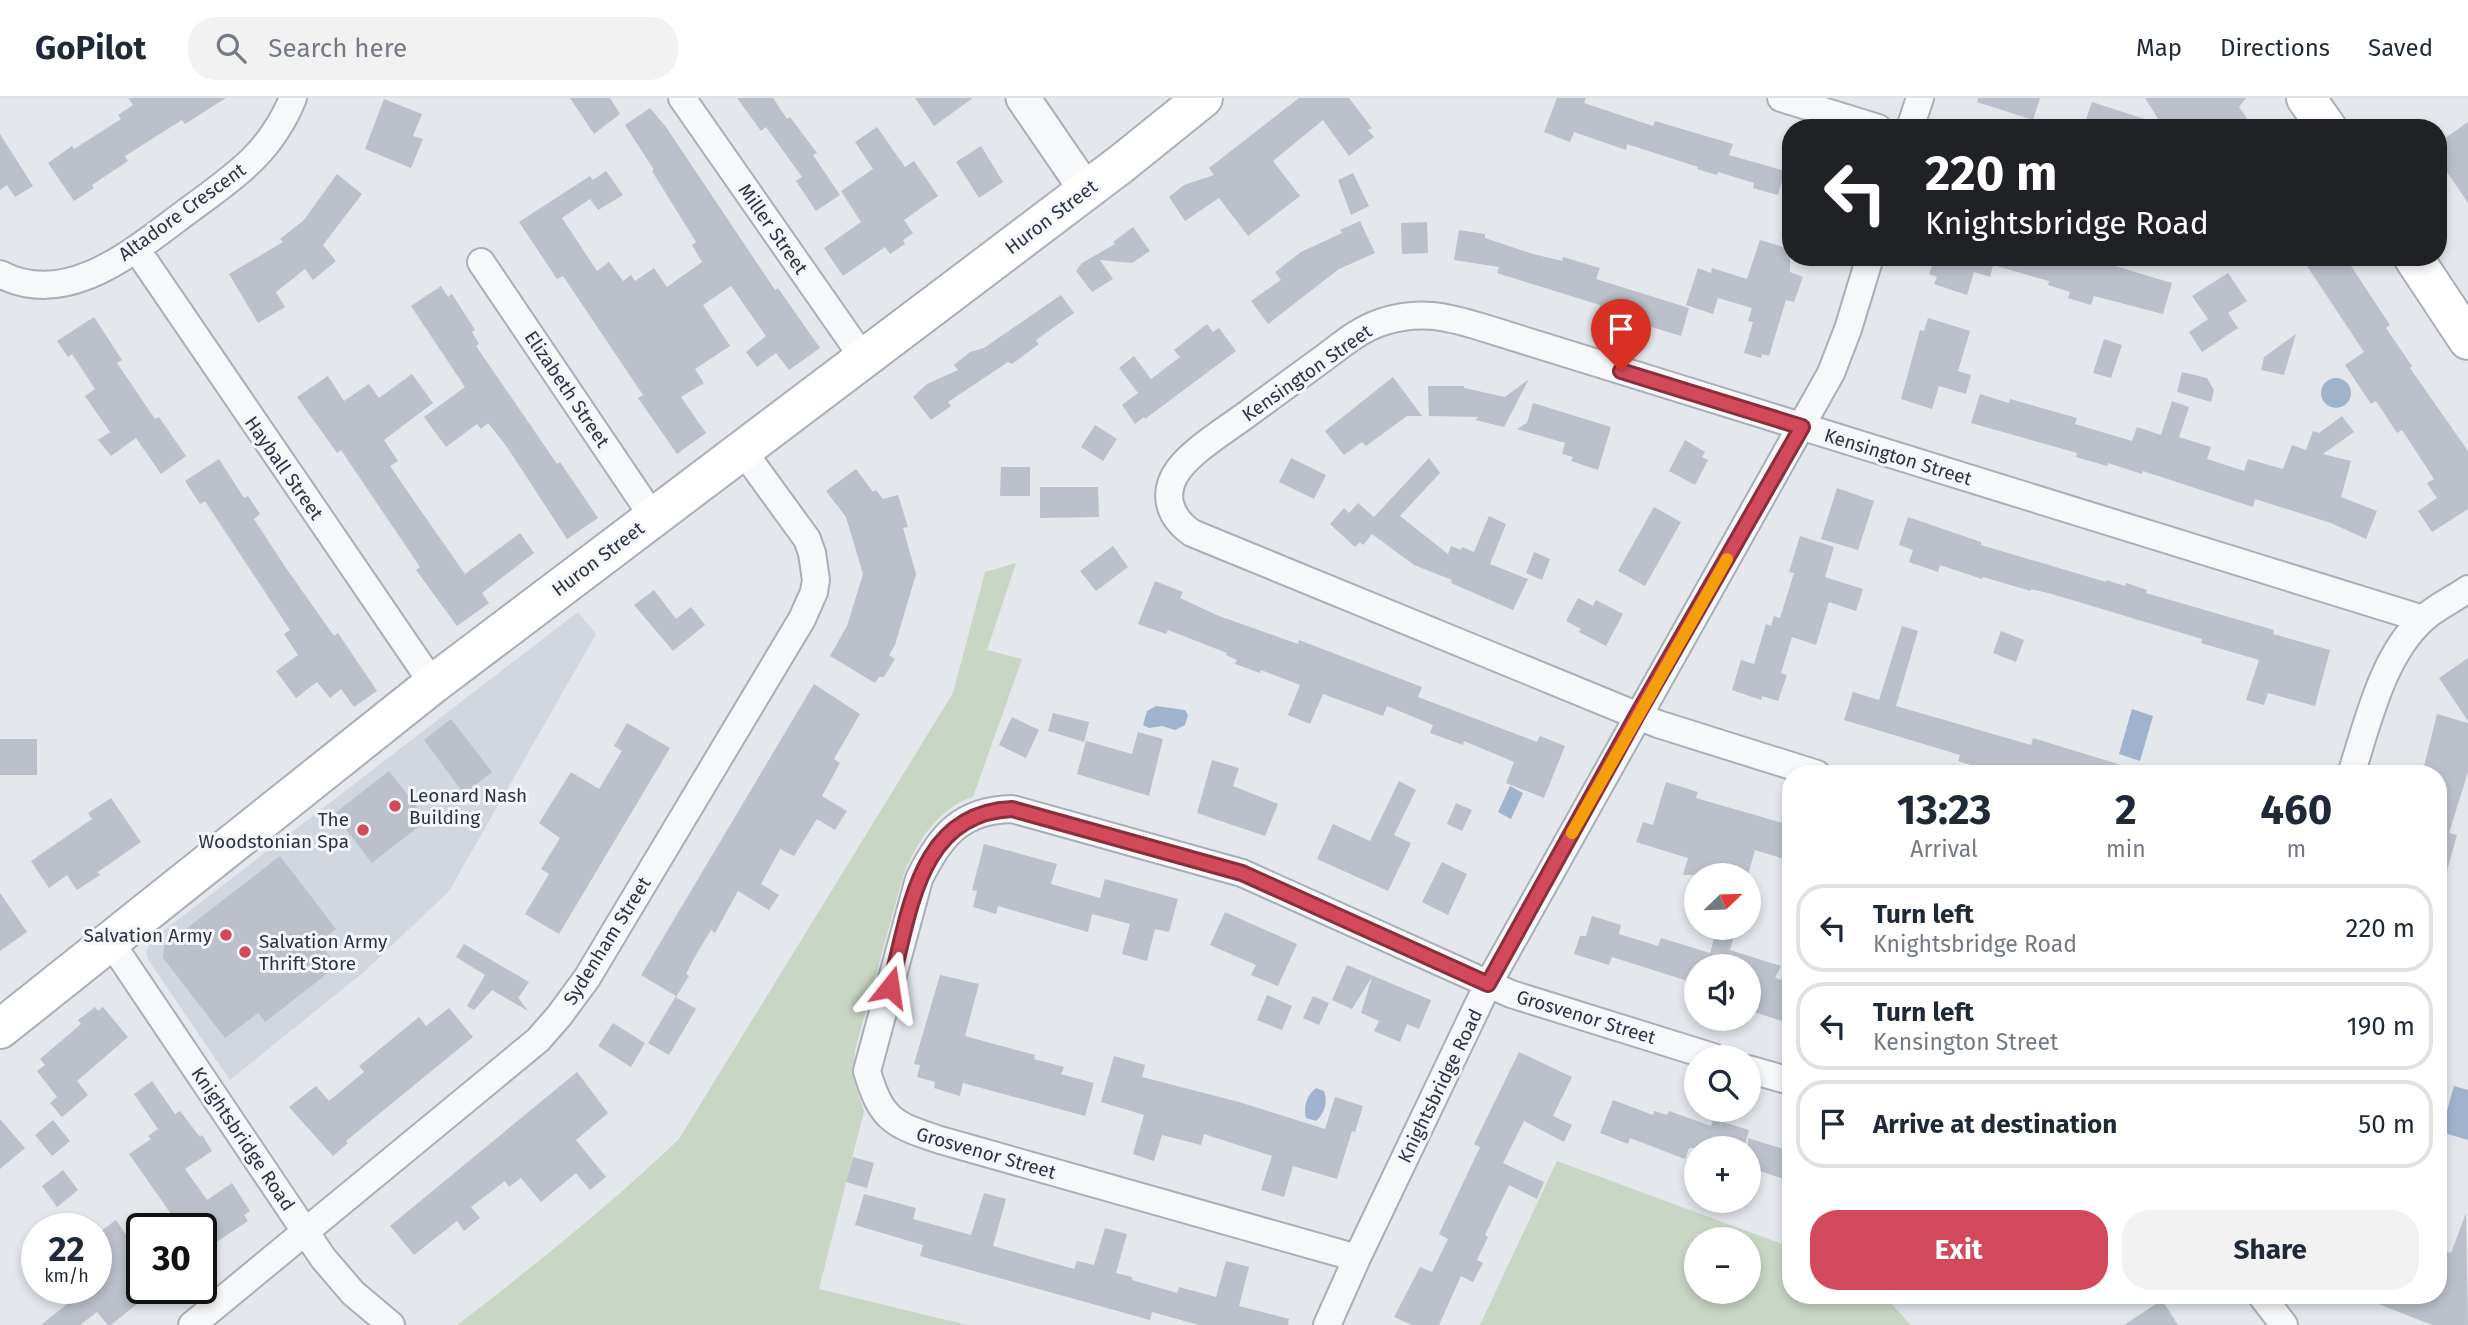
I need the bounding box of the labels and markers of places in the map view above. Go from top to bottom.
pin [1591,299,1651,371]
place label: Leonard Nash Building [409,784,527,829]
marker: Leonard Nash Building [387,798,403,814]
place label: The Woodstonian Spa [199,808,349,853]
marker: The Woodstonian Spa [355,822,371,838]
place label: Salvation Army [84,924,213,947]
marker: Salvation Army [218,927,234,943]
place label: Salvation Army Thrift Store [259,930,388,975]
marker: Salvation Army Thrift Store [237,944,253,960]

